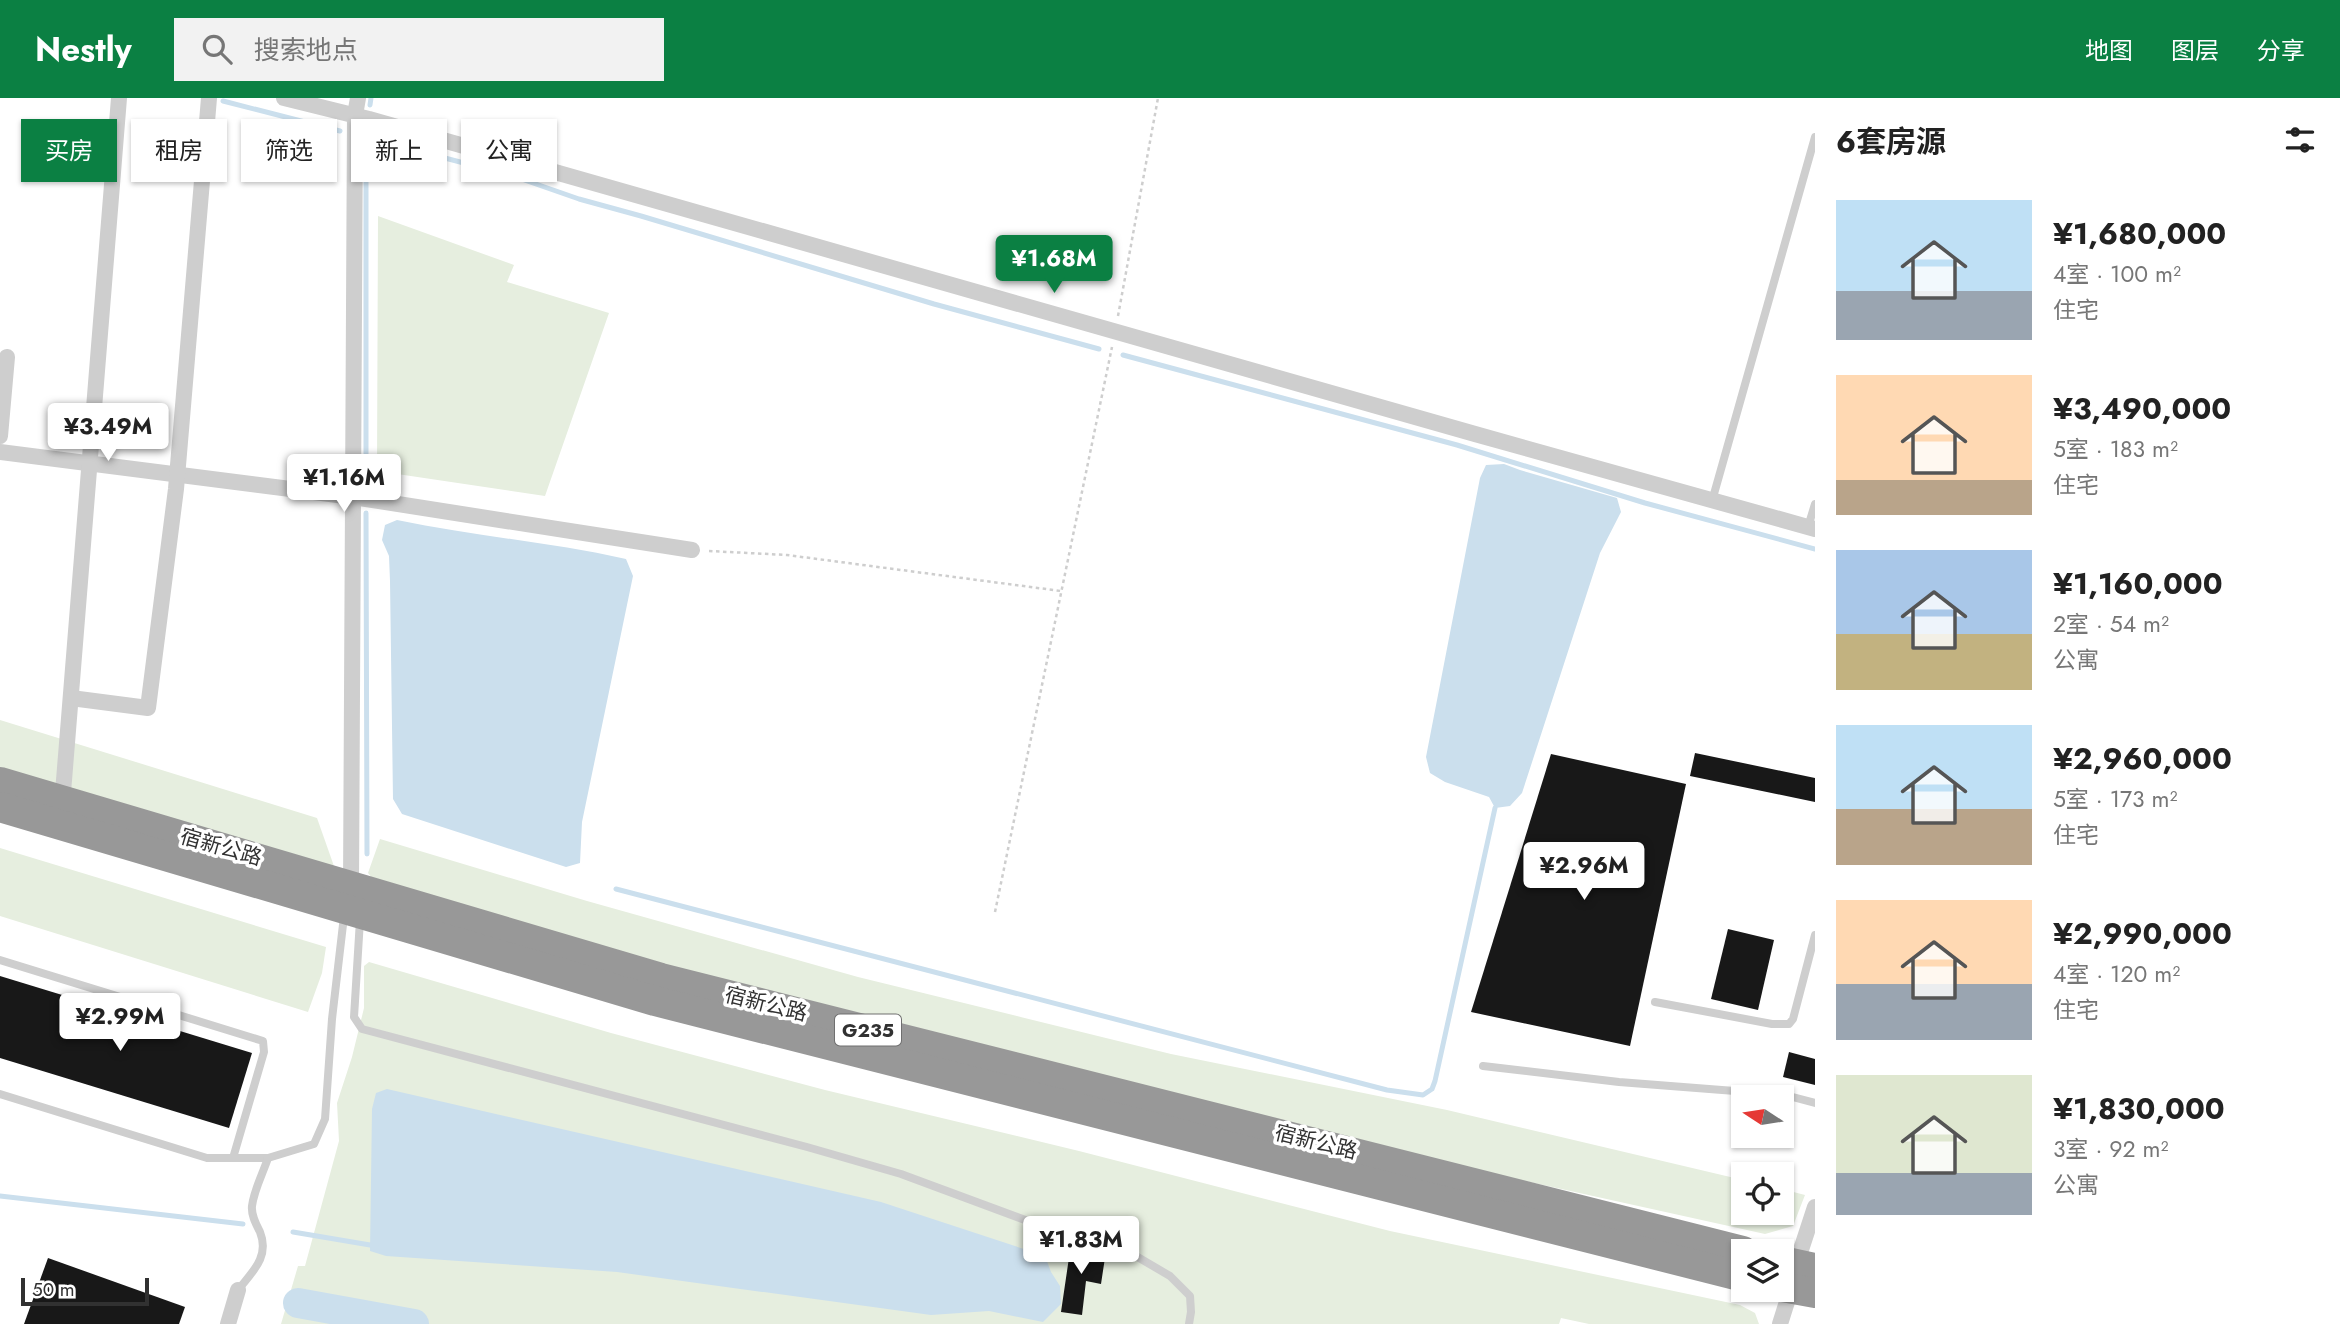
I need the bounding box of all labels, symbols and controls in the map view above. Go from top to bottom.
search box [174,18,664,81]
text: Nestly [35,26,132,73]
icon: search [198,30,236,68]
text: 搜索地点 [254,31,358,69]
text: 地图 [2085,33,2133,68]
text: 图层 [2171,33,2219,68]
text: 分享 [2257,33,2305,68]
chip: 买房 [21,119,117,182]
chip: 租房 [131,119,227,182]
chip: 筛选 [241,119,337,182]
chip: 新上 [351,119,447,182]
chip: 公寓 [461,119,557,182]
text: 6套房源 [1836,120,1946,163]
icon: filters [2281,121,2319,159]
text: ¥1,680,000 [2053,212,2226,255]
icon: home [1892,228,1976,312]
pin: ¥1.68M [997,236,1111,295]
text: ¥1.68M [1012,241,1096,275]
text: 4室 · 100 m² [2053,257,2181,291]
text: 住宅 [2053,293,2099,327]
text: ¥3,490,000 [2053,387,2231,430]
icon: home [1892,403,1976,487]
pin: ¥3.49M [51,404,165,463]
text: ¥3.49M [64,409,152,443]
text: 5室 · 183 m² [2053,432,2178,466]
pin: ¥1.16M [287,454,401,514]
text: ¥1.16M [303,460,385,494]
text: 住宅 [2053,468,2099,502]
text: ¥1,160,000 [2053,562,2223,605]
icon: home [1892,578,1976,662]
text: 2室 · 54 m² [2053,607,2169,641]
text: 公寓 [2053,643,2099,677]
text: ¥2,960,000 [2053,737,2232,780]
icon: home [1892,753,1976,837]
text: 5室 · 173 m² [2053,782,2177,816]
text: 住宅 [2053,818,2099,852]
street label: 宿新公路 [176,821,266,873]
pin: ¥2.96M [1527,842,1641,902]
text: ¥2.96M [1539,848,1629,882]
text: ¥2,990,000 [2053,912,2232,955]
icon: home [1892,928,1976,1012]
text: 4室 · 120 m² [2053,957,2180,991]
street label: 宿新公路 [722,979,810,1029]
pin: ¥2.99M [63,993,177,1053]
text: 住宅 [2053,993,2099,1027]
text: ¥2.99M [75,999,165,1033]
road number: G235 [835,1014,901,1046]
north arrow [1731,1085,1794,1148]
map controls [1731,1085,1794,1302]
text: ¥1,830,000 [2053,1087,2225,1130]
icon: home [1892,1103,1976,1187]
street label: 宿新公路 [1272,1117,1360,1167]
text: 3室 · 92 m² [2053,1132,2168,1166]
button: locate [1731,1162,1794,1225]
text: 公寓 [2053,1168,2099,1202]
pin: ¥1.83M [1024,1216,1138,1276]
text: ¥1.83M [1039,1222,1123,1256]
button: layers [1731,1239,1794,1302]
scale bar [21,1275,149,1307]
text: 50 m [32,1276,75,1303]

